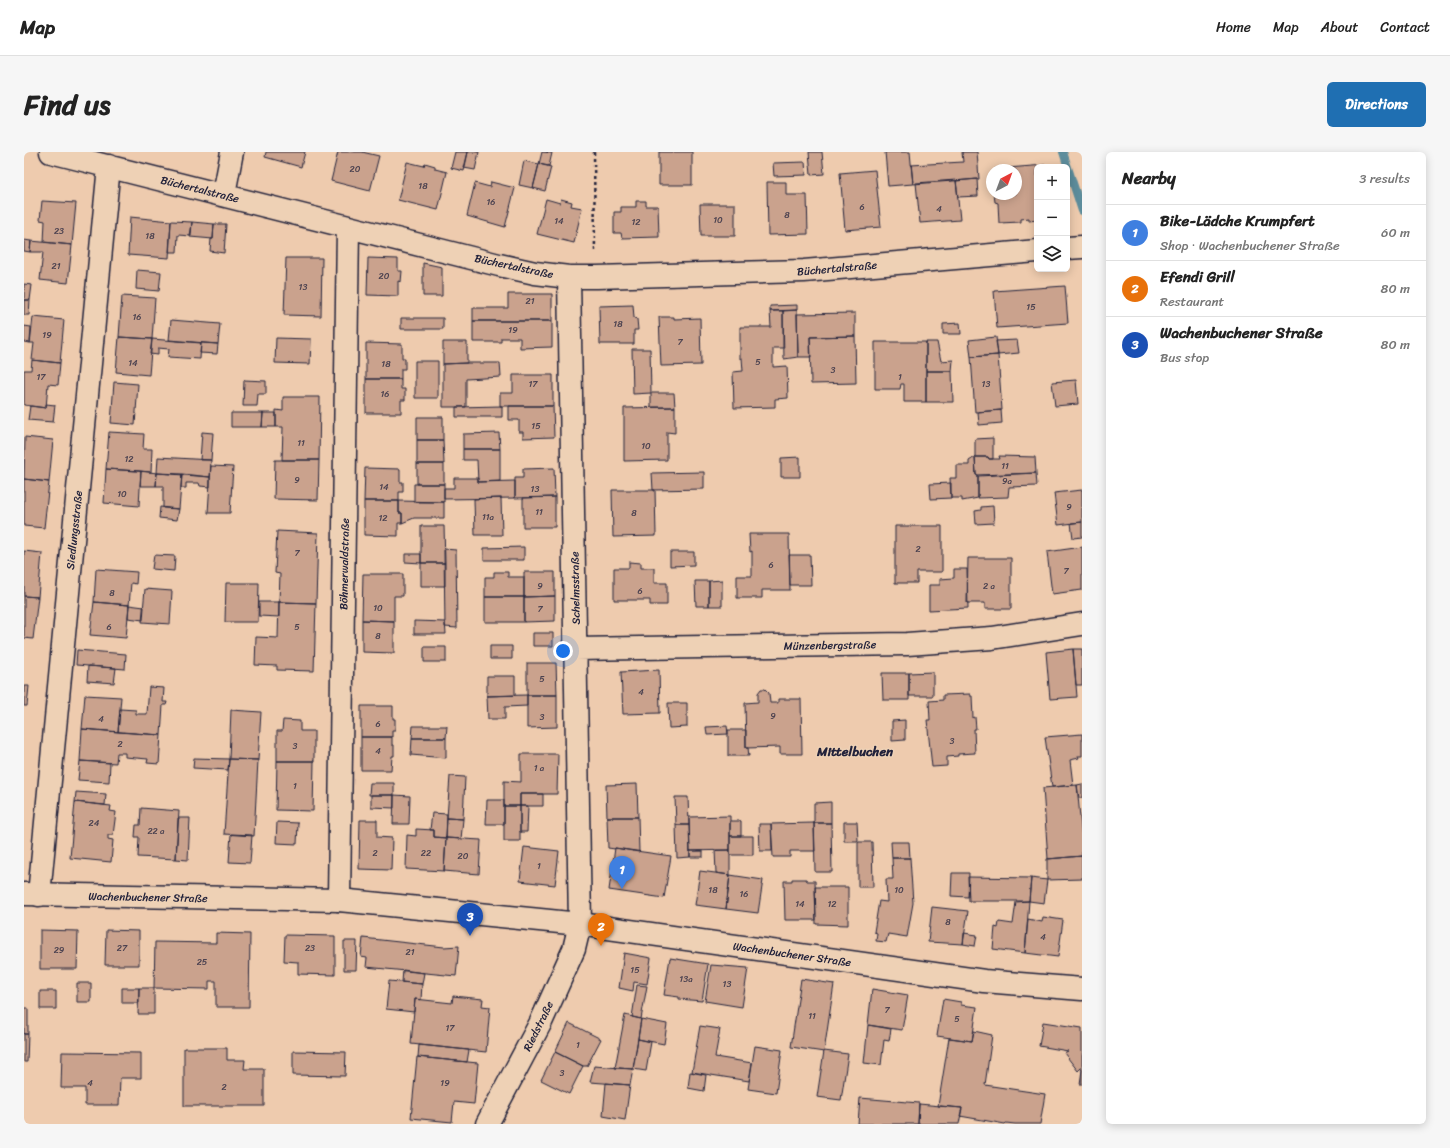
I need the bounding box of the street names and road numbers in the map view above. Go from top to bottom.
street label: Büchertalstraße [159,171,241,209]
street label: Büchertalstraße [473,249,555,284]
street label: Büchertalstraße [796,256,878,281]
street label: Siedlungsstraße [61,489,88,571]
street label: Böhmerwaldstraße [334,517,355,610]
street label: Schelmsstraße [565,551,586,625]
street label: Münzenbergstraße [784,635,877,656]
street label: Wachenbuchener Straße [88,887,208,908]
street label: Wachenbuchener Straße [732,937,853,972]
street label: Riedstraße [518,998,559,1055]

